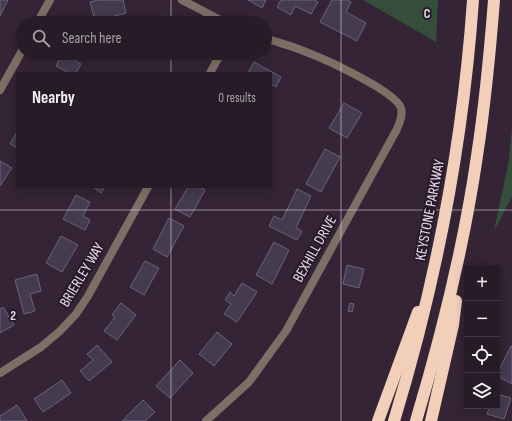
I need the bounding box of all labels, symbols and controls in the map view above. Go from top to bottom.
text: C [424,6,431,22]
search box [16,16,272,60]
icon: search [30,27,52,49]
text: Search here [62,29,122,48]
text: Nearby [32,88,75,108]
text: 0 results [218,90,256,106]
street label: KEYSTONE PARKWAY [411,157,449,262]
street label: BEXHILL DRIVE [289,212,341,286]
street label: BRIERLEY WAY [55,239,109,311]
map controls [464,265,500,409]
button: + [464,265,500,301]
button: − [464,301,500,337]
text: 2 [10,308,16,324]
button: locate [464,337,500,373]
button: layers [464,373,500,409]

